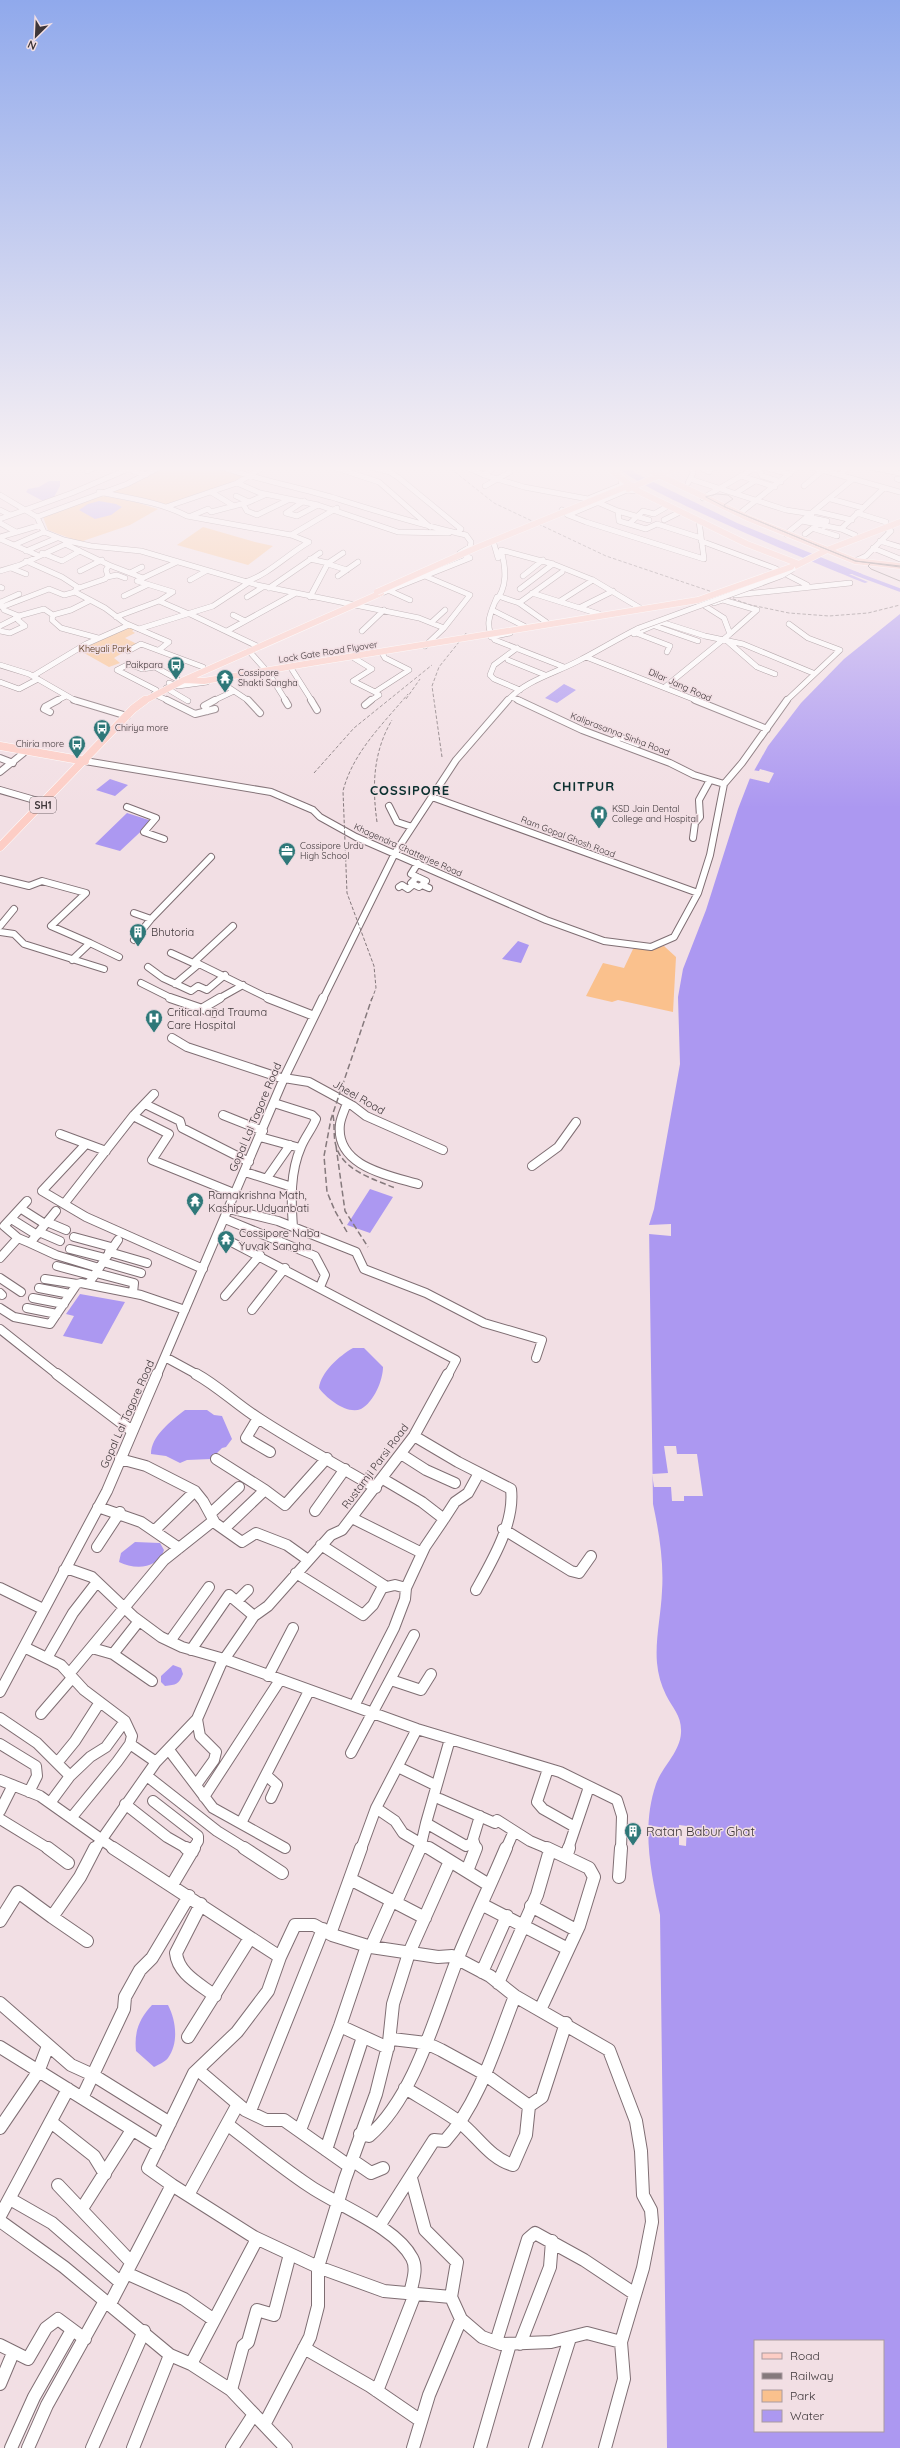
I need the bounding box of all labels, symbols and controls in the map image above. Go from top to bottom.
north arrow [16,16,56,56]
text: N [25,37,38,53]
street label: Lock Gate Road Flyover [278,638,379,665]
park label: Kheyali Park [79,643,131,654]
bus stop icon: Paikpara [166,655,186,680]
place label: Paikpara [126,659,163,670]
street label: Dilar Jang Road [647,666,714,703]
place label: Cossipore Shakti Sangha [238,667,298,688]
temple icon: Cossipore Shakti Sangha [215,668,235,693]
street label: Kaliprasanna Sinha Road [569,710,671,758]
bus stop icon: Chiriya more [92,718,112,743]
place label: Chiriya more [115,722,168,733]
bus stop icon: Chiria more [67,734,87,759]
place label: Chiria more [16,738,64,749]
district label: CHITPUR [553,778,615,794]
district label: COSSIPORE [370,782,450,798]
road number: SH1 [30,797,56,813]
place label: KSD Jain Dental College and Hospital [612,803,698,824]
hospital icon: KSD Jain Dental College and Hospital [589,804,609,829]
street label: Ram Gopal Ghosh Road [519,813,617,860]
street label: Khagendra Chatterjee Road [352,821,464,878]
place label: Cossipore Urdu High School [300,840,364,861]
office icon: Cossipore Urdu High School [277,841,297,866]
building icon: Bhutoria [128,922,148,947]
place label: Bhutoria [151,925,194,939]
place label: Critical and Trauma Care Hospital [167,1005,267,1032]
hospital icon: Critical and Trauma Care Hospital [144,1008,164,1033]
street label: Gopal Lal Tagore Road [226,1060,284,1174]
street label: Jheel Road [330,1076,388,1118]
place label: Ramakrishna Math, Kashipur Udyanbati [208,1188,309,1215]
temple icon: Ramakrishna Math, Kashipur Udyanbati [185,1191,205,1216]
place label: Cossipore Naba Yuvak Sangha [239,1226,320,1253]
temple icon: Cossipore Naba Yuvak Sangha [216,1229,236,1254]
street label: Gopal Lal Tagore Road [97,1358,157,1470]
street label: Rustamji Parsi Road [339,1421,411,1511]
building icon: Ratan Babur Ghat [623,1821,643,1846]
place label: Ratan Babur Ghat [646,1823,755,1839]
legend [754,2340,884,2432]
text: Road [790,2348,820,2363]
text: Railway [790,2368,834,2383]
text: Park [790,2388,815,2403]
text: Water [790,2408,825,2423]

